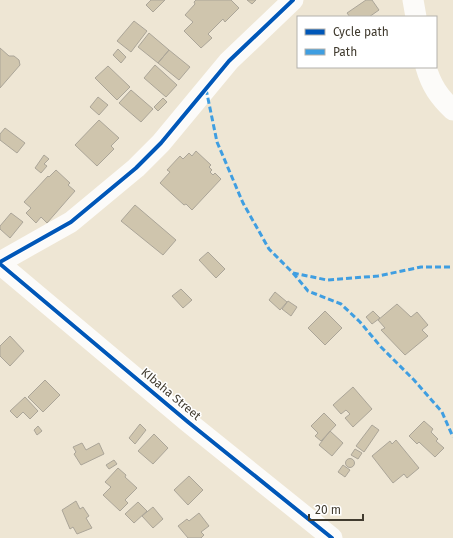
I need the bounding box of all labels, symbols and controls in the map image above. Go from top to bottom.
legend [297,16,437,68]
text: Cycle path [333,25,389,39]
text: Path [333,45,357,59]
street label: KIbaha Street [138,365,204,423]
scale bar [309,496,363,522]
text: 20 m [315,503,341,517]

